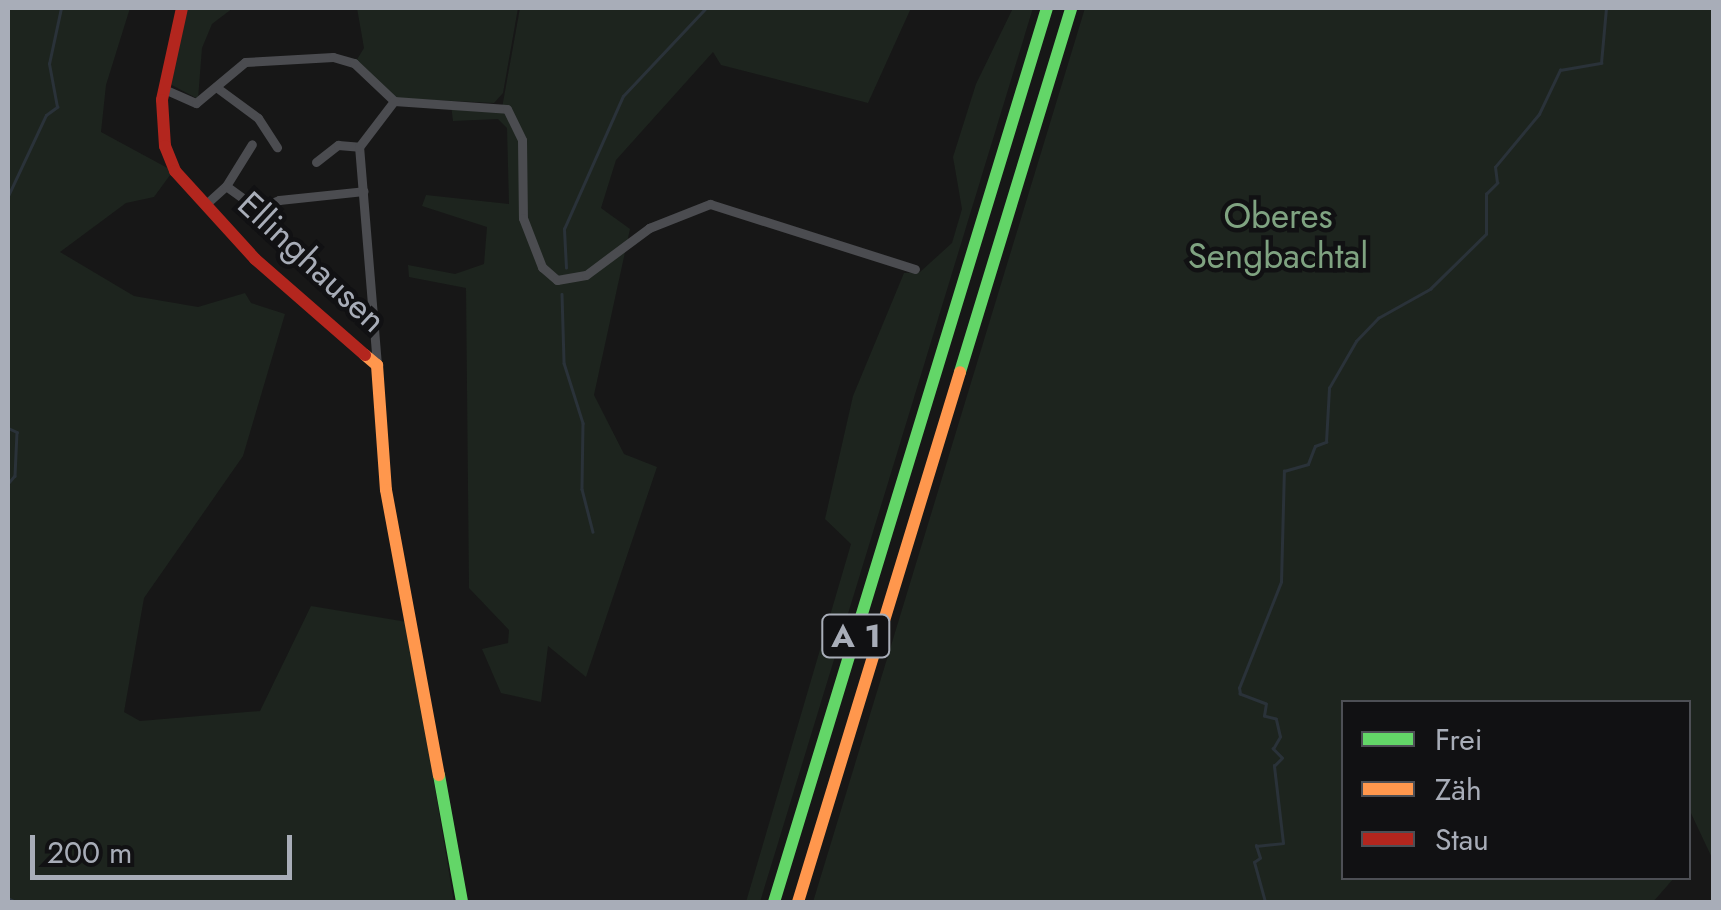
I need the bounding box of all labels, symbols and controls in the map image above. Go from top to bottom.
street label: Ellinghausen [229,183,395,341]
park label: Oberes Sengbachtal [1188,195,1368,277]
road number: A 1 [821,609,891,663]
legend [1341,700,1691,880]
text: Frei [1435,718,1483,761]
text: Zäh [1435,768,1482,811]
scale bar [35,815,298,877]
text: Stau [1435,818,1489,861]
text: 200 m [47,831,132,874]

